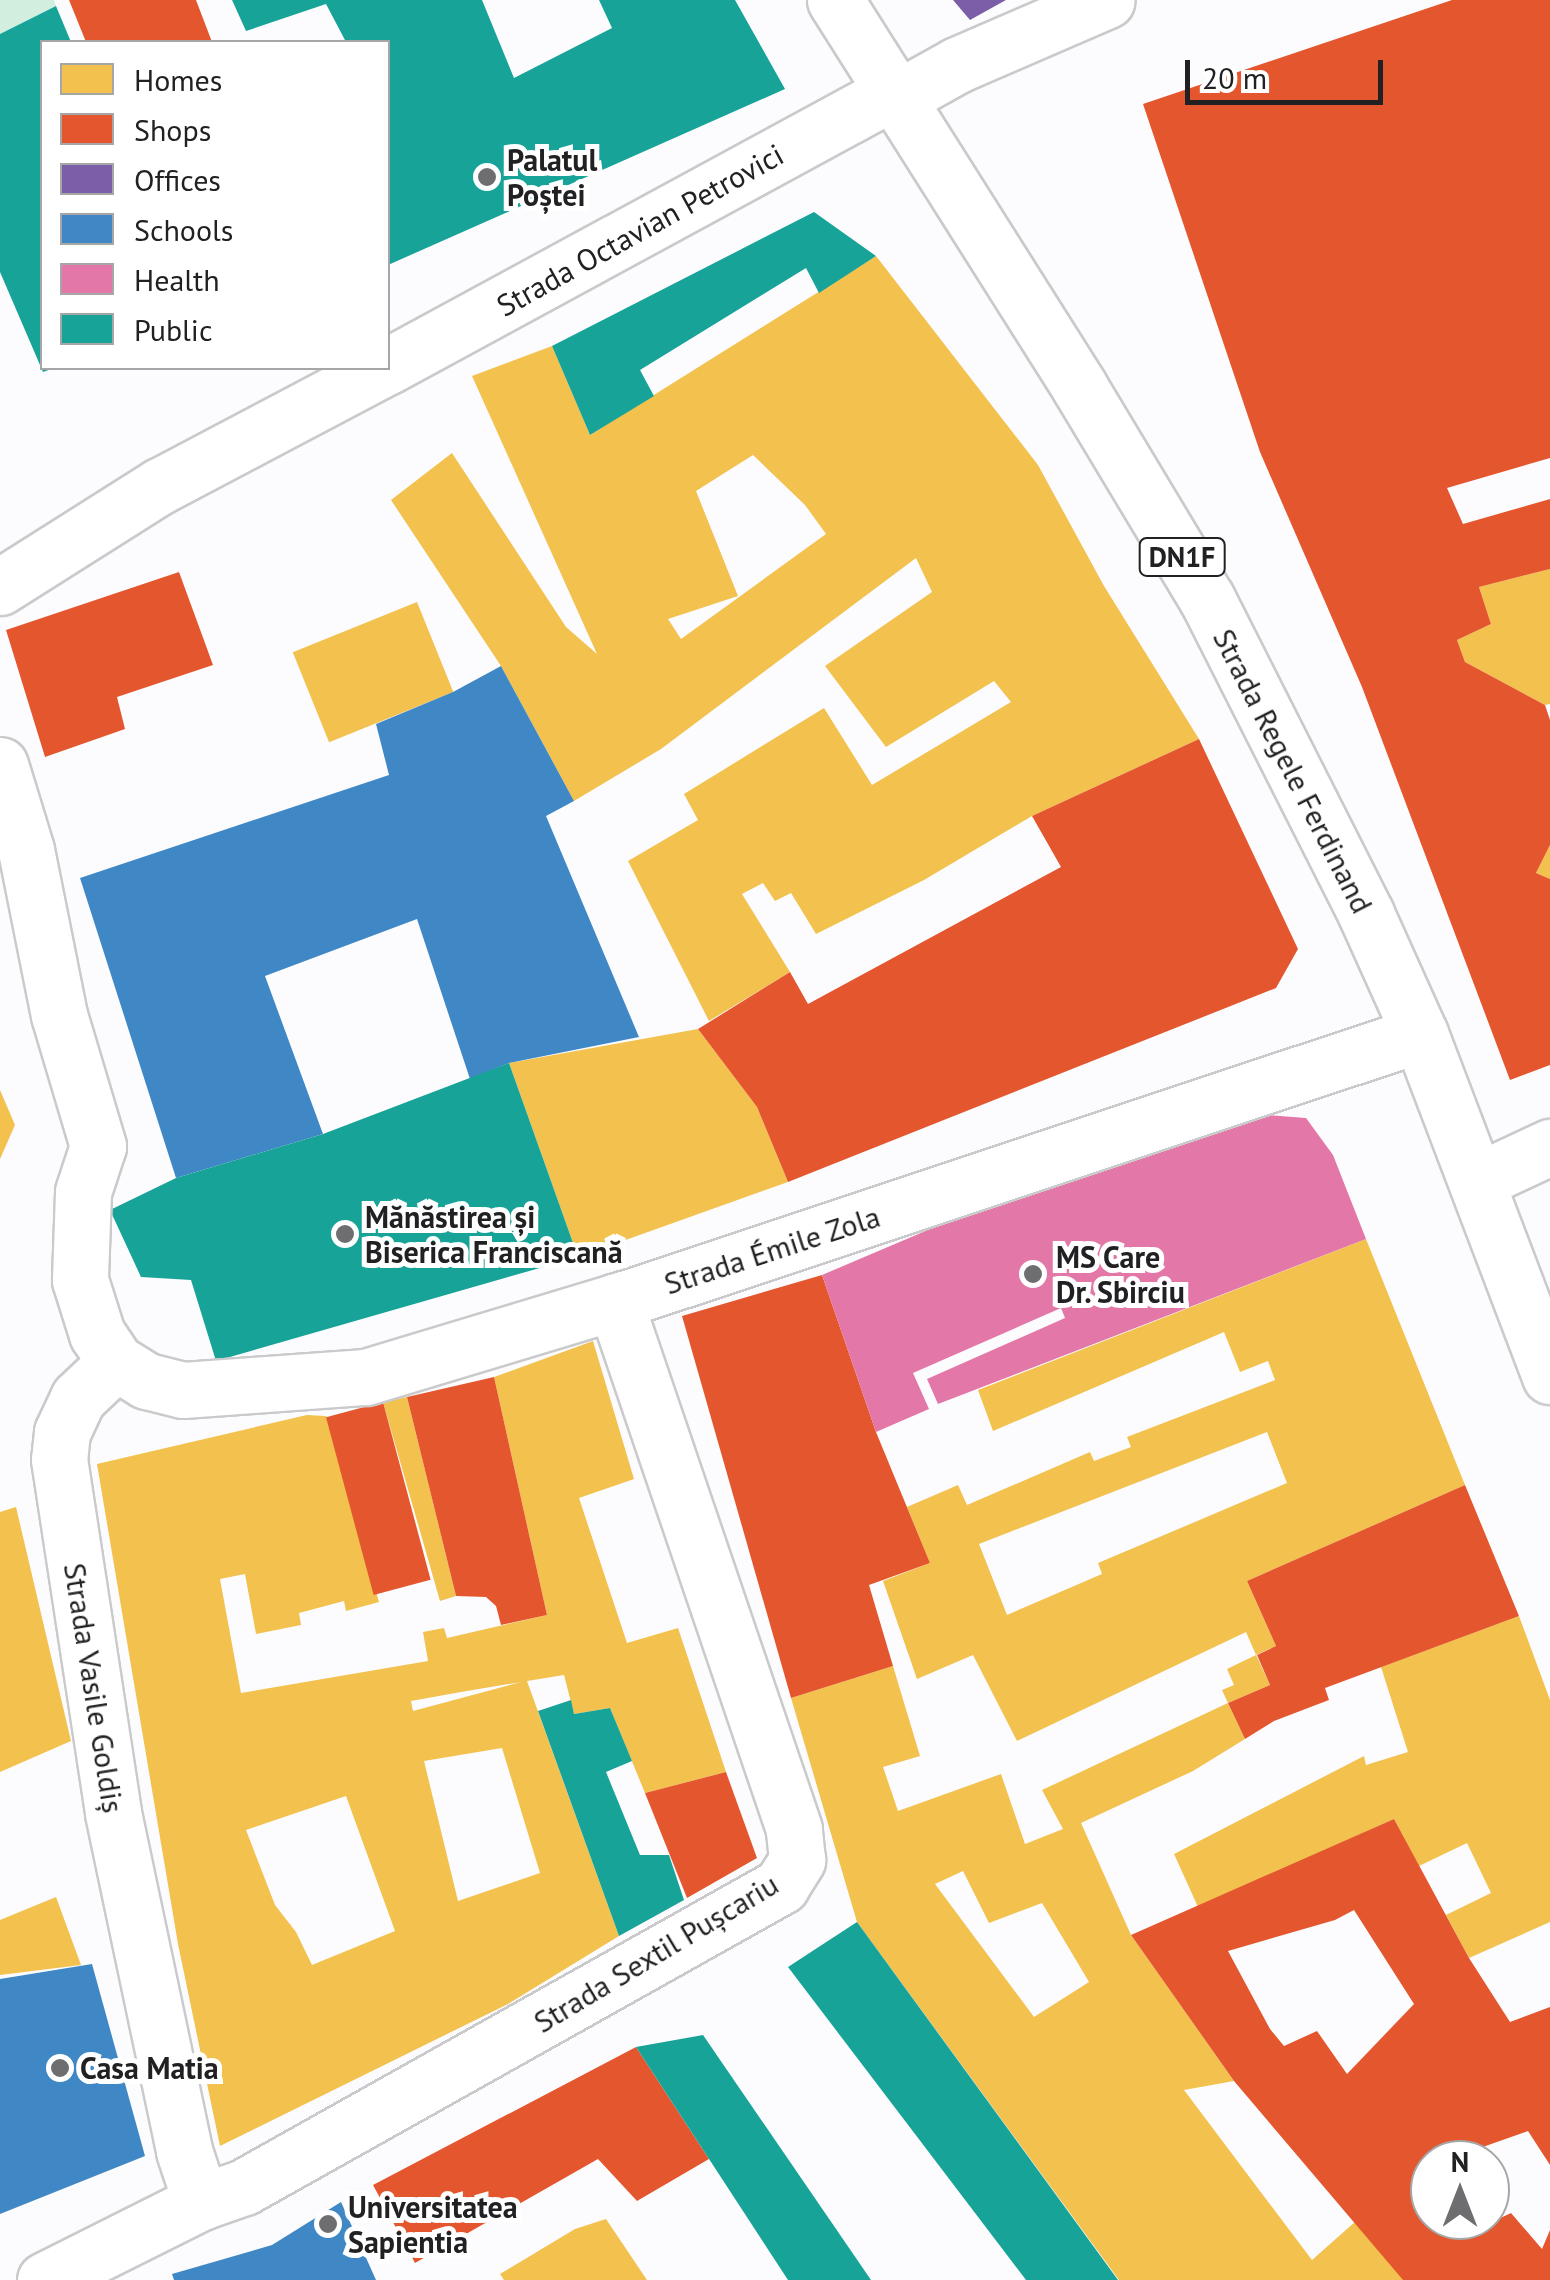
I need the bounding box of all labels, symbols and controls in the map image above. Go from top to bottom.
legend [40,40,390,370]
scale bar [1190,40,1388,102]
text: 20 m [1202,58,1267,97]
text: Homes [134,60,222,99]
text: Shops [134,110,211,149]
street label: Strada Octavian Petrovici [490,136,790,324]
place label: Palatul Poștei [507,142,597,212]
text: Offices [134,160,221,199]
marker: Palatul Poștei [476,166,498,188]
text: Schools [134,210,233,249]
text: Health [134,260,220,299]
text: Public [134,310,212,349]
road number: DN1F [1137,534,1227,580]
street label: Strada Regele Ferdinand [1206,623,1380,919]
street label: Strada Émile Zola [659,1198,885,1302]
place label: Mănăstirea și Biserica Franciscană [365,1199,623,1270]
marker: Mănăstirea și Biserica Franciscană [334,1223,356,1245]
place label: MS Care Dr. Sbirciu [1056,1239,1187,1310]
marker: MS Care Dr. Sbirciu [1020,1261,1046,1287]
street label: Strada Vasile Goldiș [56,1560,132,1816]
street label: Strada Sextil Pușcariu [527,1866,785,2040]
place label: Casa Matia [80,2050,219,2086]
marker: Casa Matia [49,2057,71,2079]
north arrow [1410,2140,1510,2240]
text: N [1451,2143,1469,2180]
place label: Universitatea Sapientia [348,2189,518,2260]
marker: Universitatea Sapientia [317,2213,339,2235]

